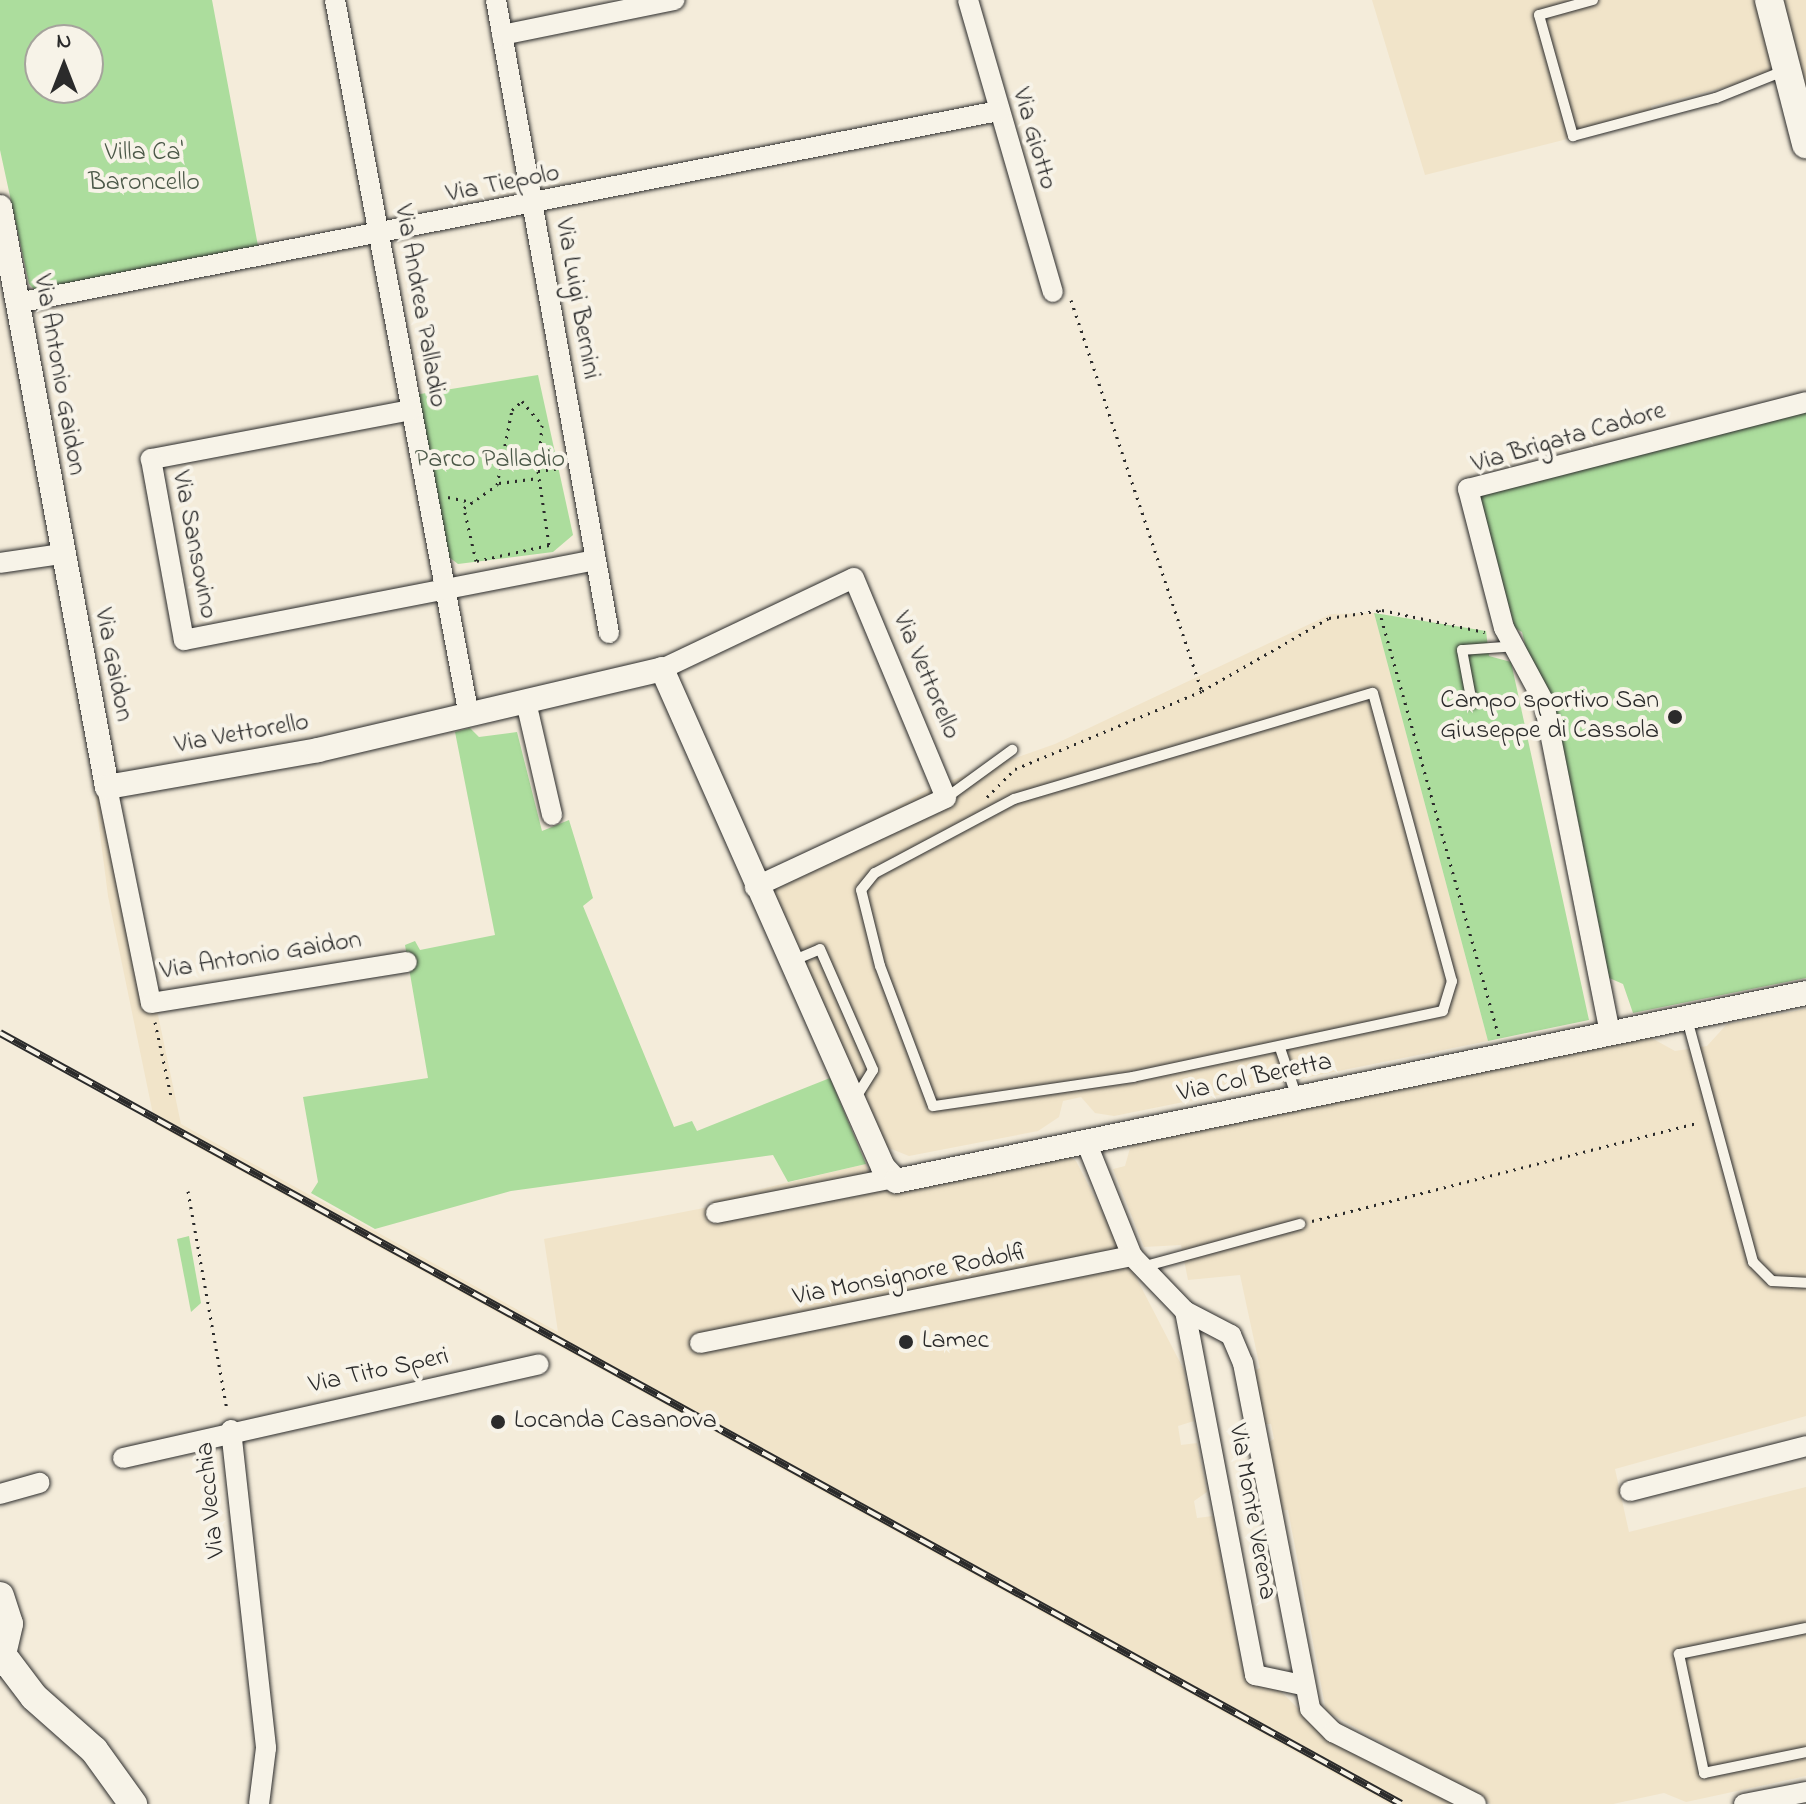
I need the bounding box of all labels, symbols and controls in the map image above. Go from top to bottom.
north arrow [24,24,104,104]
text: N [57,26,71,58]
street label: Via Giotto [1004,85,1062,193]
park label: Villa Ca' Baroncello [88,138,200,200]
street label: Via Tiepolo [444,159,562,211]
street label: Via Andrea Palladio [386,202,452,410]
street label: Via Luigi Bernini [546,216,606,382]
street label: Via Antonio Gaidon [25,272,91,478]
street label: Via Brigata Cadore [1469,396,1669,482]
park label: Parco Palladio [415,445,565,477]
street label: Via Sansovino [163,468,223,622]
street label: Via Gaidon [86,606,138,724]
street label: Via Vettorello [884,608,966,744]
place label: Campo sportivo San Giuseppe di Cassola [1440,686,1659,748]
street label: Via Vettorello [173,708,311,762]
marker: Campo sportivo San Giuseppe di Cassola [1666,708,1684,726]
street label: Via Antonio Gaidon [158,926,364,988]
street label: Via Col Beretta [1175,1047,1335,1111]
street label: Via Monsignore Rodolfi [791,1238,1031,1314]
place label: Lamec [922,1326,989,1358]
marker: Lamec [897,1333,915,1351]
street label: Via Tito Speri [306,1342,452,1402]
place label: Locanda Casanova [514,1406,717,1438]
marker: Locanda Casanova [489,1413,507,1431]
street label: Via Monte Verena [1220,1422,1282,1602]
street label: Via Vecchia [190,1440,234,1560]

